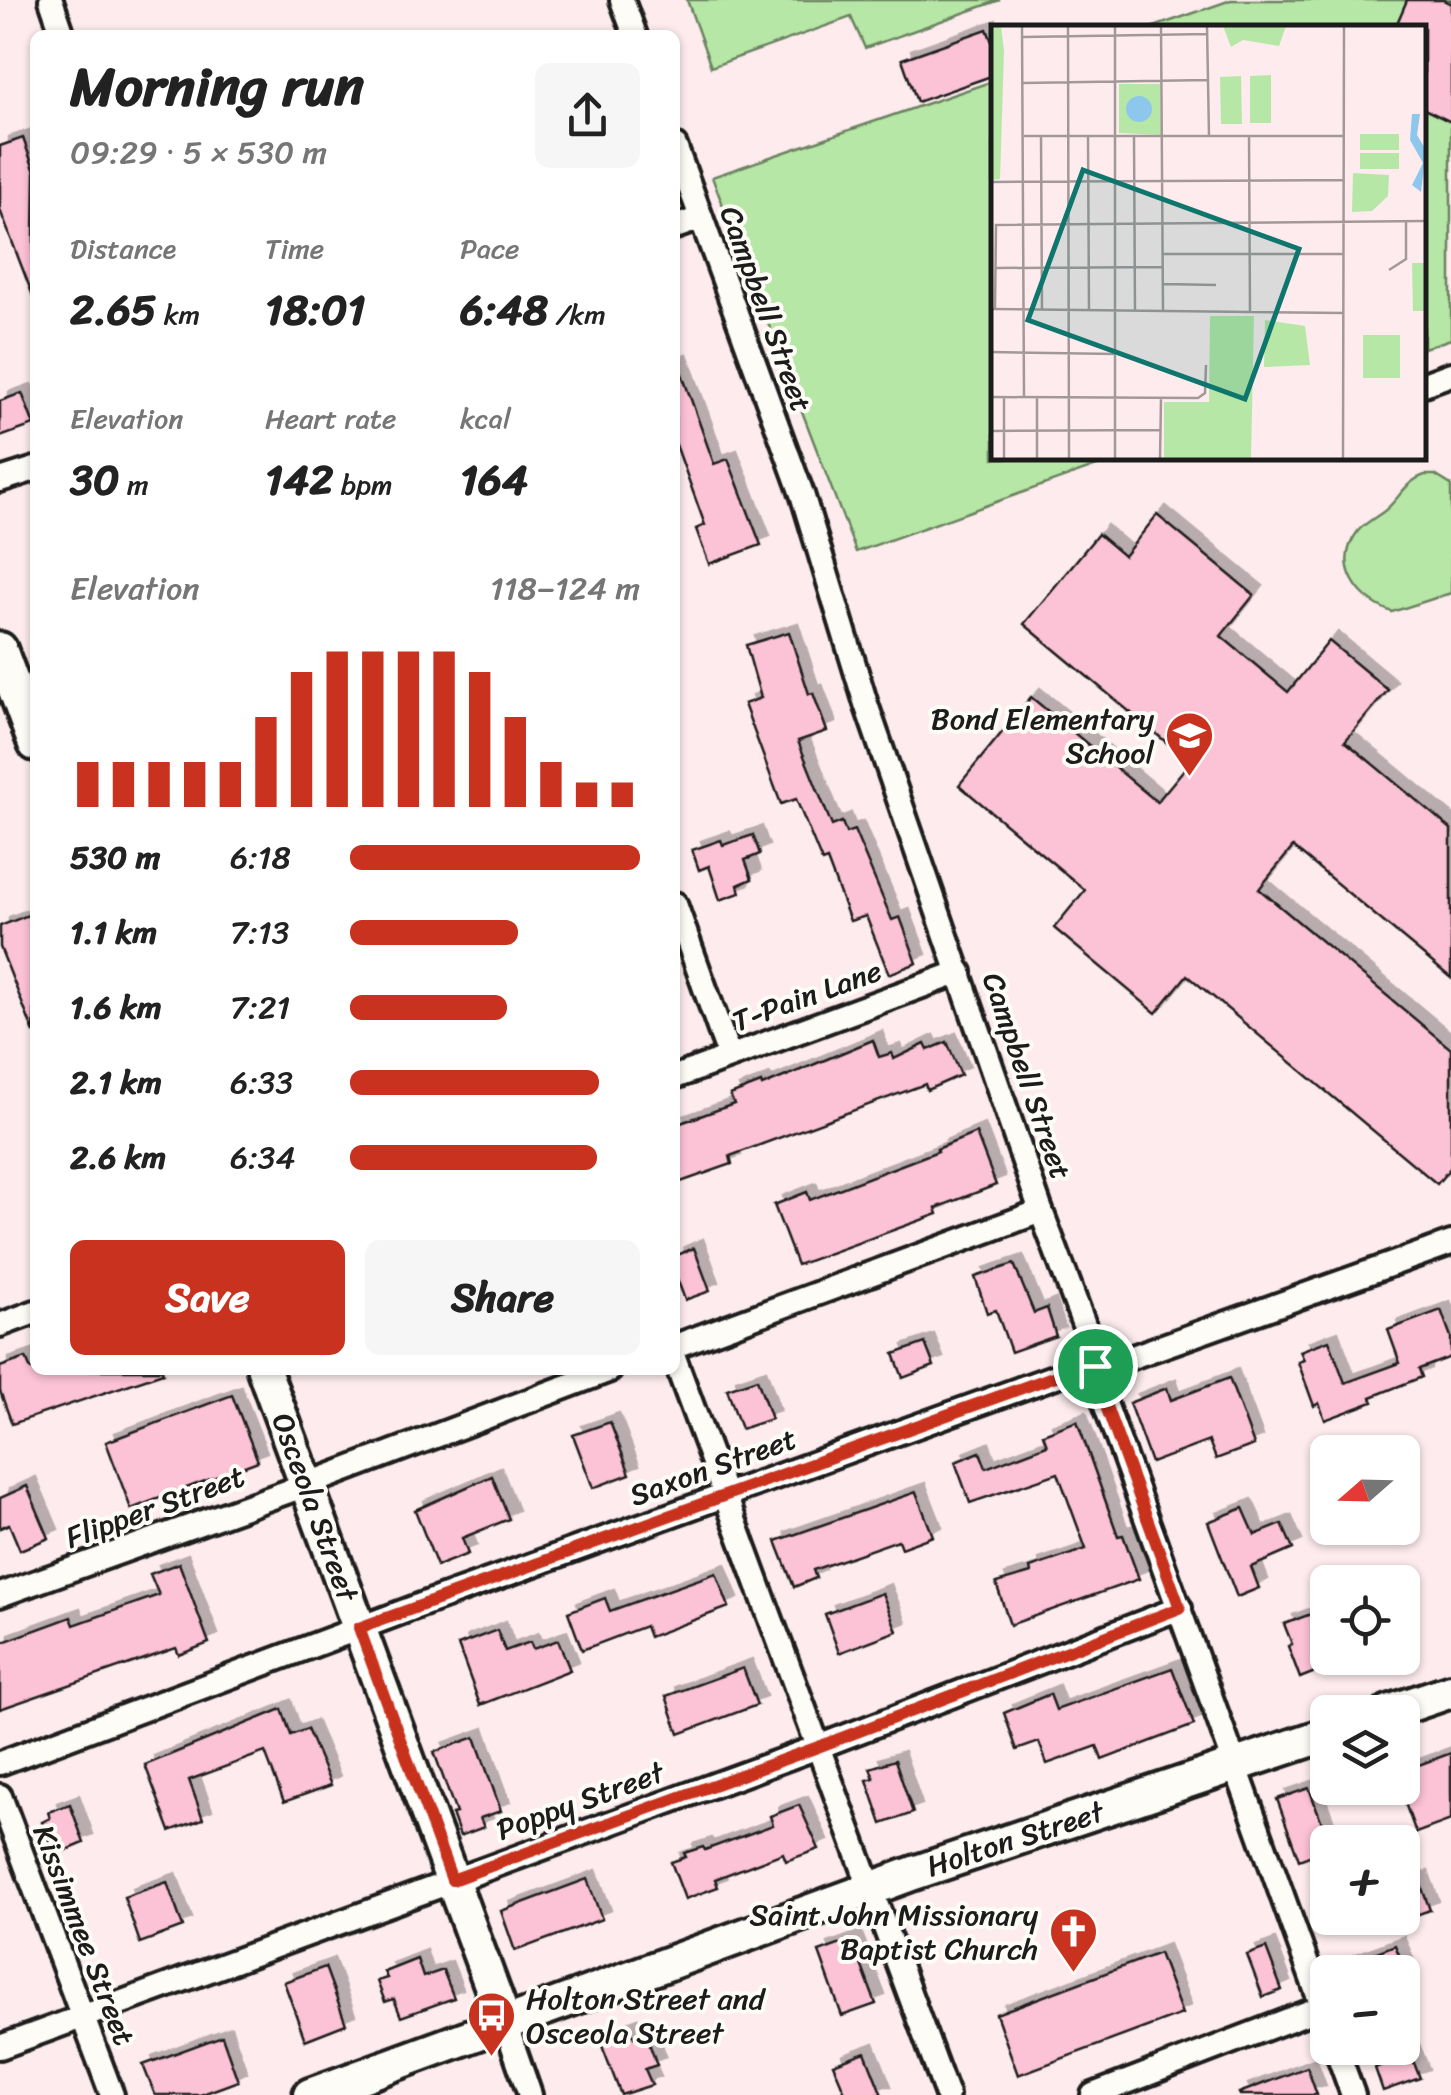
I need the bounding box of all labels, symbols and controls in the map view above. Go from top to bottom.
inset map [991,25,1426,460]
text: Morning run [70,38,364,135]
button: share [535,63,640,168]
text: 09:29 · 5 × 530 m [70,124,327,181]
street label: Campbell Street [704,198,828,420]
text: Distance [70,224,176,273]
text: Time [265,224,324,273]
text: Pace [460,224,519,273]
text: 2.65 [70,273,156,347]
text: 18:01 [265,273,366,347]
text: 6:48 [460,273,548,347]
text: km [156,290,200,339]
text: /km [548,290,606,339]
text: Elevation [70,394,183,443]
text: Heart rate [265,394,396,443]
text: kcal [460,394,511,443]
text: 30 [70,443,120,517]
text: 142 [265,443,334,517]
text: 164 [460,443,528,517]
text: m [120,460,148,509]
text: bpm [334,460,392,509]
text: Elevation [70,560,200,617]
text: 118–124 m [490,560,640,617]
place label: Bond Elementary School [931,692,1154,780]
school or university icon: Bond Elementary School [1163,710,1215,778]
text: 530 m [70,829,160,886]
text: 6:18 [230,829,291,886]
text: 1.1 km [70,904,157,961]
text: 7:13 [230,904,289,961]
street label: T-Pain Lane [724,944,890,1048]
street label: Campbell Street [966,965,1088,1187]
text: 1.6 km [70,979,161,1036]
text: 7:21 [230,979,290,1036]
text: 2.1 km [70,1054,162,1111]
text: 6:33 [230,1054,293,1111]
text: 2.6 km [70,1129,166,1186]
text: 6:34 [230,1129,295,1186]
button: Save [70,1240,345,1355]
button: Share [365,1240,640,1355]
pin [1053,1324,1138,1409]
icon: arrive [1068,1339,1123,1394]
street label: Osceola Street [256,1405,375,1611]
street label: Saxon Street [622,1412,804,1522]
north arrow [1310,1435,1420,1545]
map controls [1310,1435,1420,2065]
street label: Flipper Street [58,1450,252,1564]
button: locate [1310,1565,1420,1675]
button: layers [1310,1695,1420,1805]
street label: Poppy Street [488,1745,673,1856]
street label: Holton Street [919,1784,1113,1893]
street label: Kissimmee Street [17,1816,151,2054]
button: + [1310,1825,1420,1935]
place label: Saint John Missionary Baptist Church [749,1888,1039,1976]
church icon: Saint John Missionary Baptist Church [1047,1906,1099,1974]
button: − [1310,1955,1420,2065]
place label: Holton Street and Osceola Street [526,1972,767,2060]
bus stop icon: Holton Street and Osceola Street [465,1990,517,2058]

